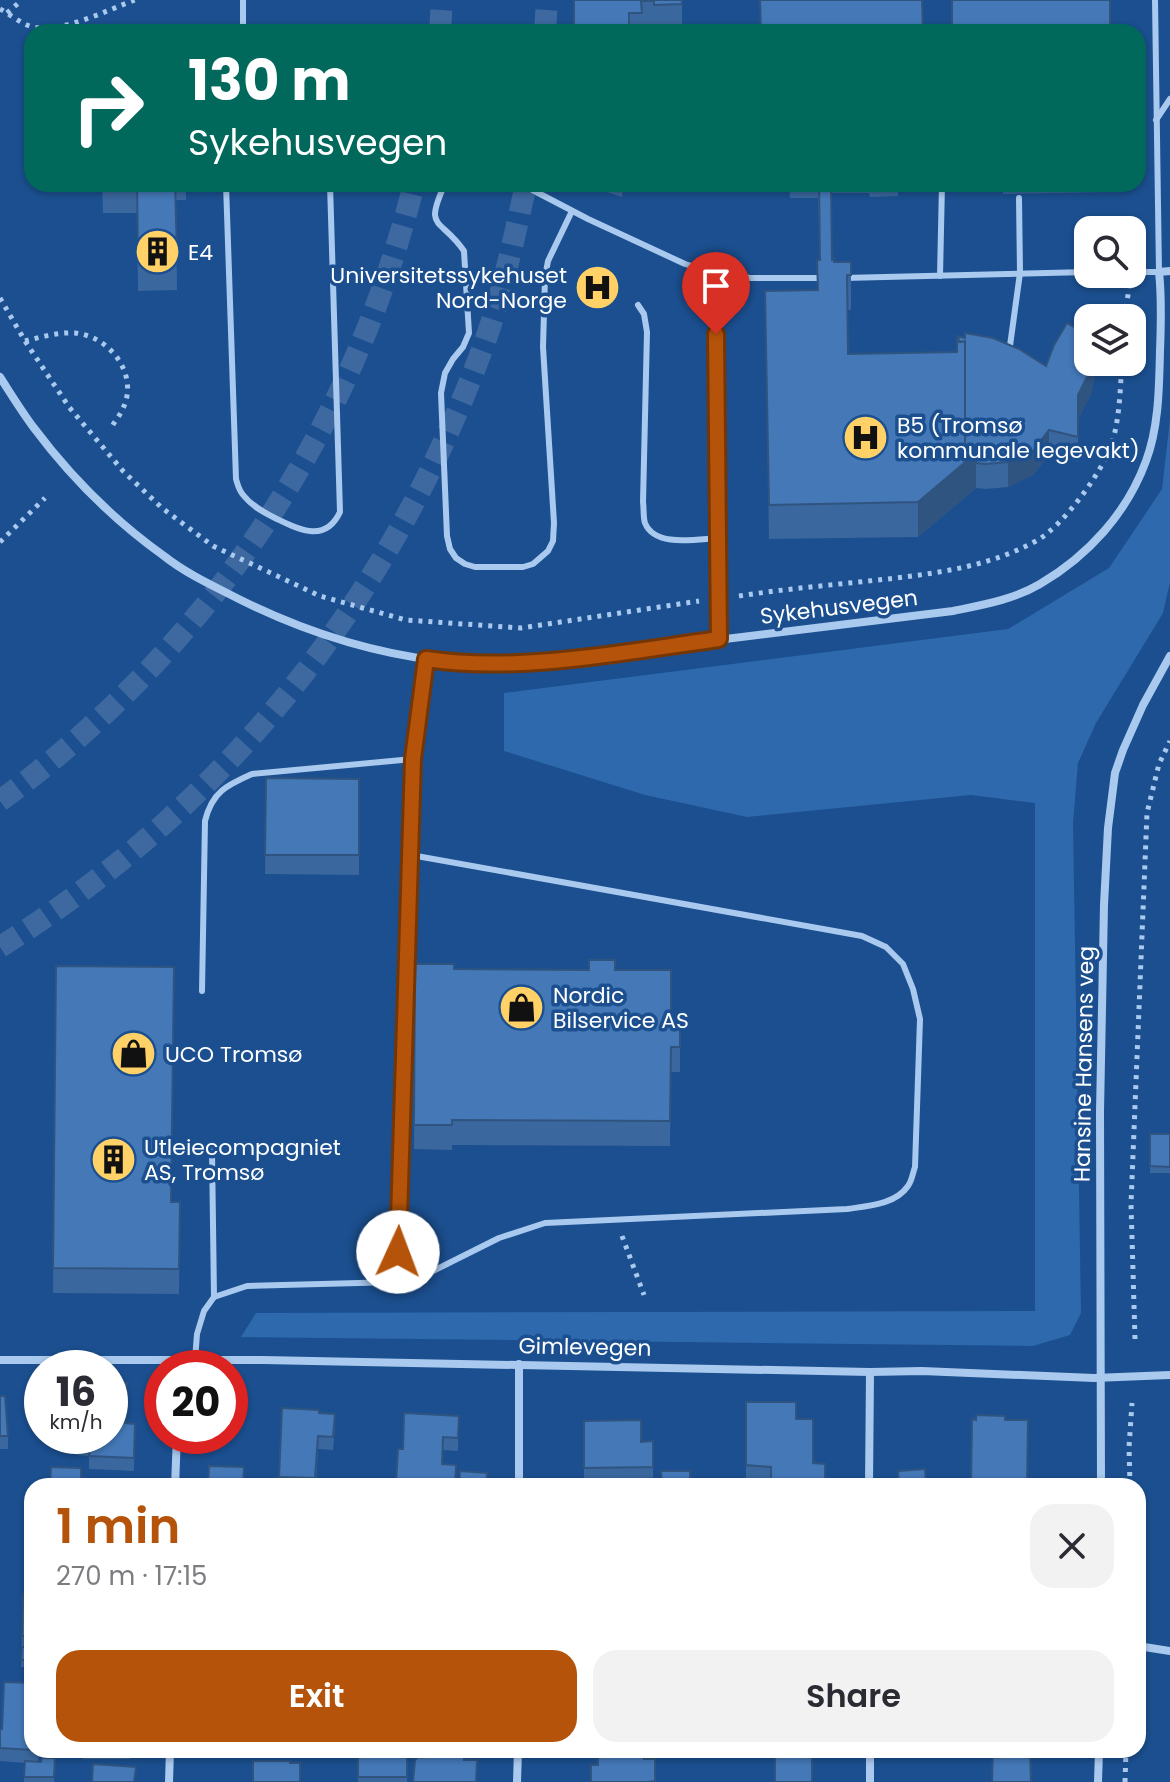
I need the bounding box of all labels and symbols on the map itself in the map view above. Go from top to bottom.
building icon: E4 [133,228,181,276]
place label: E4 [188,237,213,268]
pin [682,252,750,334]
place label: Universitetssykehuset Nord-Norge [330,260,567,316]
hospital icon: Universitetssykehuset Nord-Norge [574,264,622,312]
place label: B5 (Tromsø kommunale legevakt) [897,410,1140,466]
hospital icon: B5 (Tromsø kommunale legevakt) [842,414,890,462]
street label: Sykehusvegen [758,582,920,632]
street label: Hansine Hansens veg [1066,946,1102,1182]
place label: Nordic Bilservice AS [553,980,689,1036]
shop icon: Nordic Bilservice AS [498,984,546,1032]
shop icon: UCO Tromsø [110,1030,158,1078]
place label: UCO Tromsø [165,1039,302,1070]
place label: Utleiecompagniet AS, Tromsø [144,1132,341,1188]
building icon: Utleiecompagniet AS, Tromsø [89,1136,137,1184]
position arrow [356,1210,440,1294]
street label: Gimlevegen [518,1330,652,1364]
speed limit sign: 20 [144,1350,248,1454]

